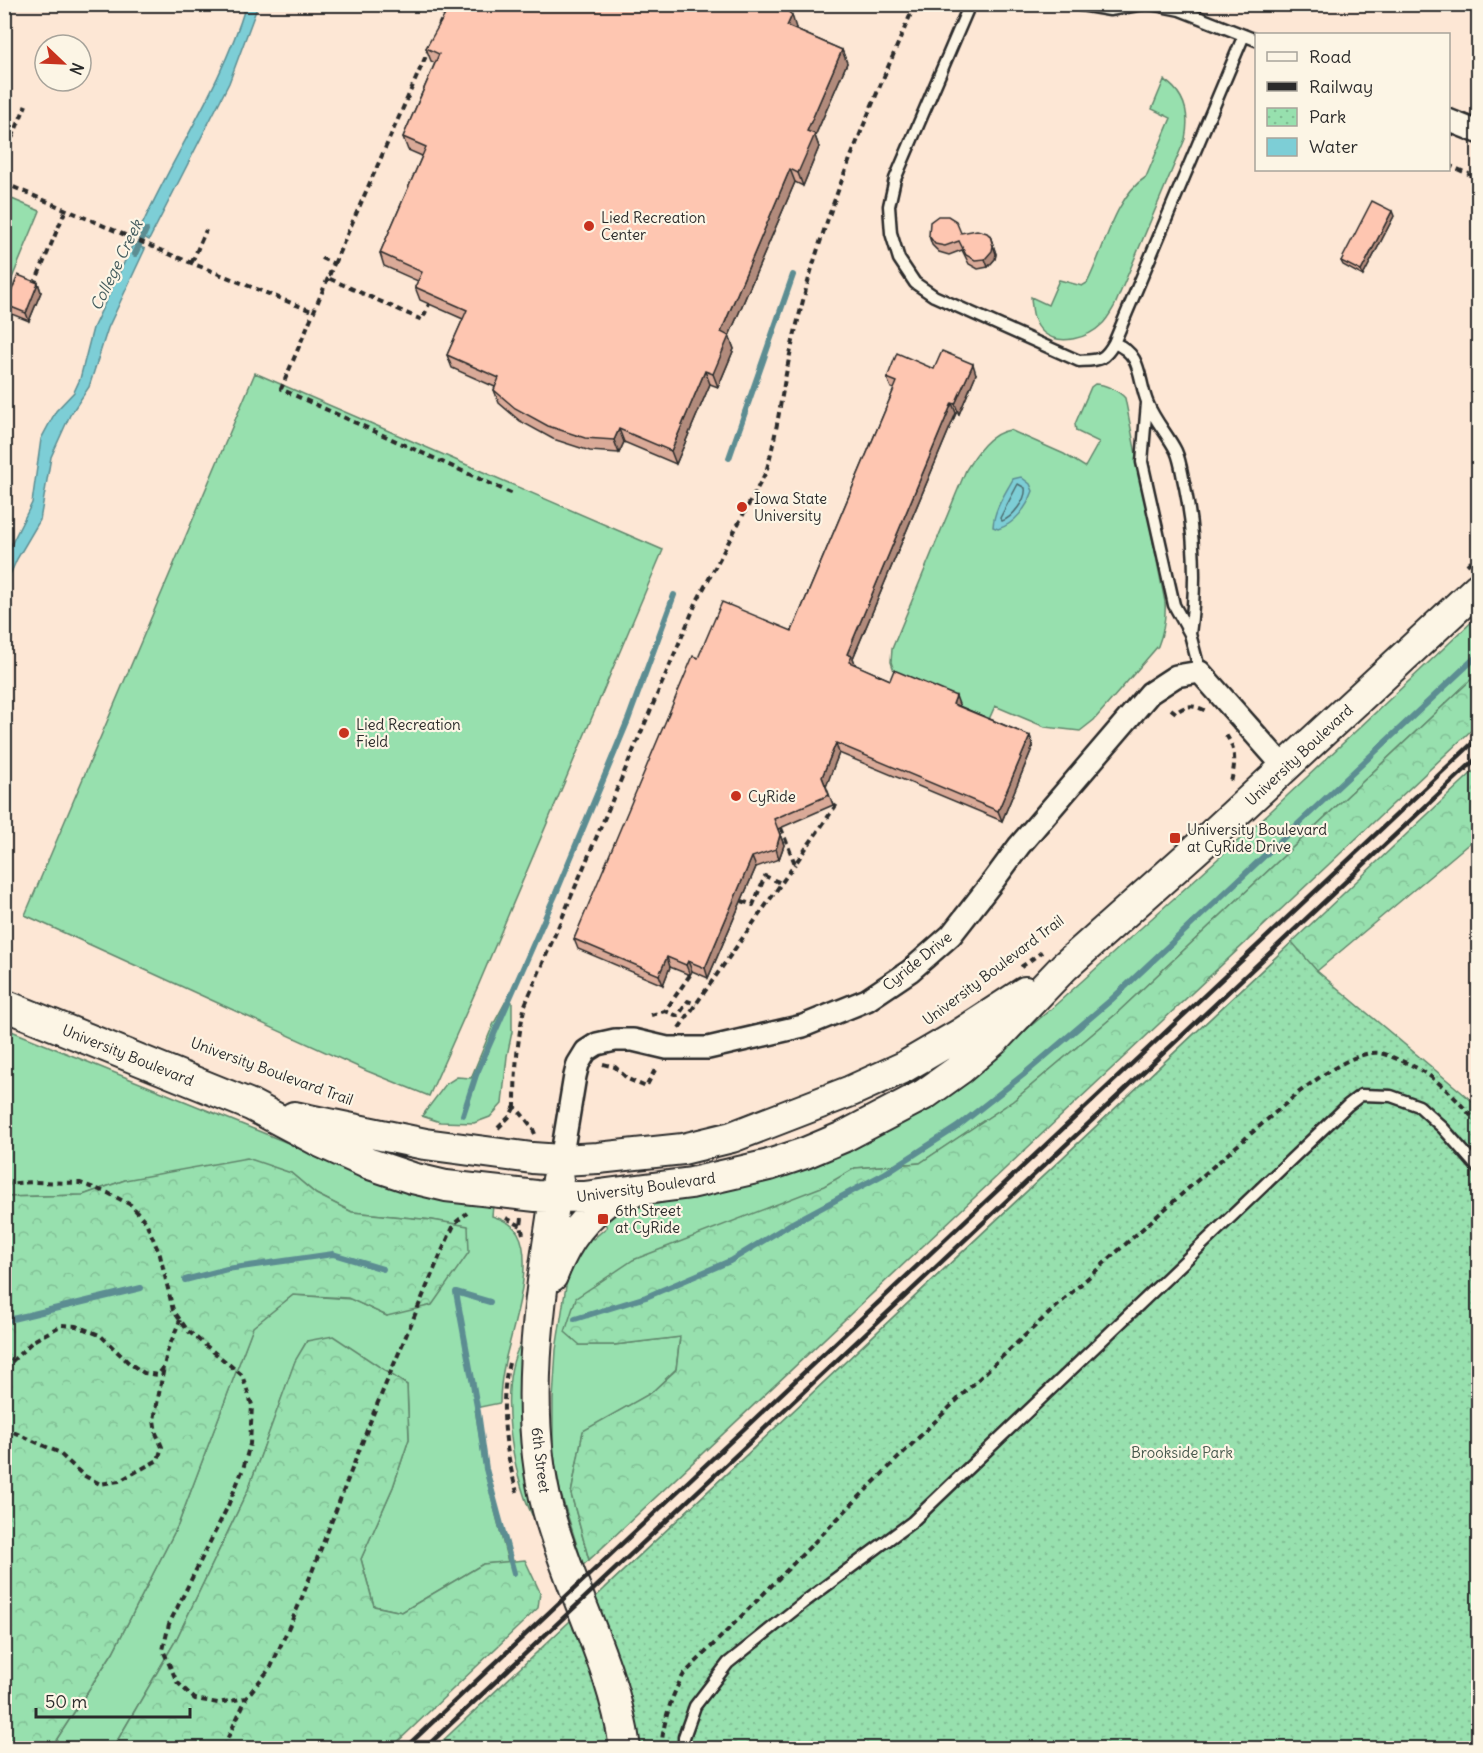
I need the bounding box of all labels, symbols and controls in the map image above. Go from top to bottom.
north arrow [33,33,93,93]
legend [1255,33,1450,171]
text: Road [1309,45,1352,68]
text: N [65,60,88,78]
text: Railway [1309,75,1373,98]
text: Park [1309,105,1346,128]
text: Water [1309,135,1359,158]
place label: Lied Recreation Center [601,208,706,244]
water label: College Creek [85,215,147,314]
marker: Lied Recreation Center [582,219,596,233]
place label: Iowa State University [754,489,827,525]
marker: Iowa State University [735,500,749,514]
street label: University Boulevard [1241,700,1357,810]
place label: Lied Recreation Field [356,715,461,751]
marker: Lied Recreation Field [337,726,351,740]
place label: CyRide [748,787,796,806]
marker: CyRide [729,789,743,803]
place label: University Boulevard at CyRide Drive [1187,820,1327,856]
marker: University Boulevard at CyRide Drive [1168,831,1182,845]
street label: University Boulevard Trail [919,911,1067,1029]
street label: Cyride Drive [879,927,955,995]
street label: University Boulevard [60,1020,197,1090]
street label: University Boulevard Trail [188,1033,356,1109]
street label: University Boulevard [575,1168,717,1206]
place label: 6th Street at CyRide [615,1201,681,1237]
marker: 6th Street at CyRide [596,1212,610,1226]
street label: 6th Street [528,1426,554,1494]
park label: Brookside Park [1131,1443,1233,1462]
scale bar [36,1681,190,1719]
text: 50 m [45,1690,87,1713]

